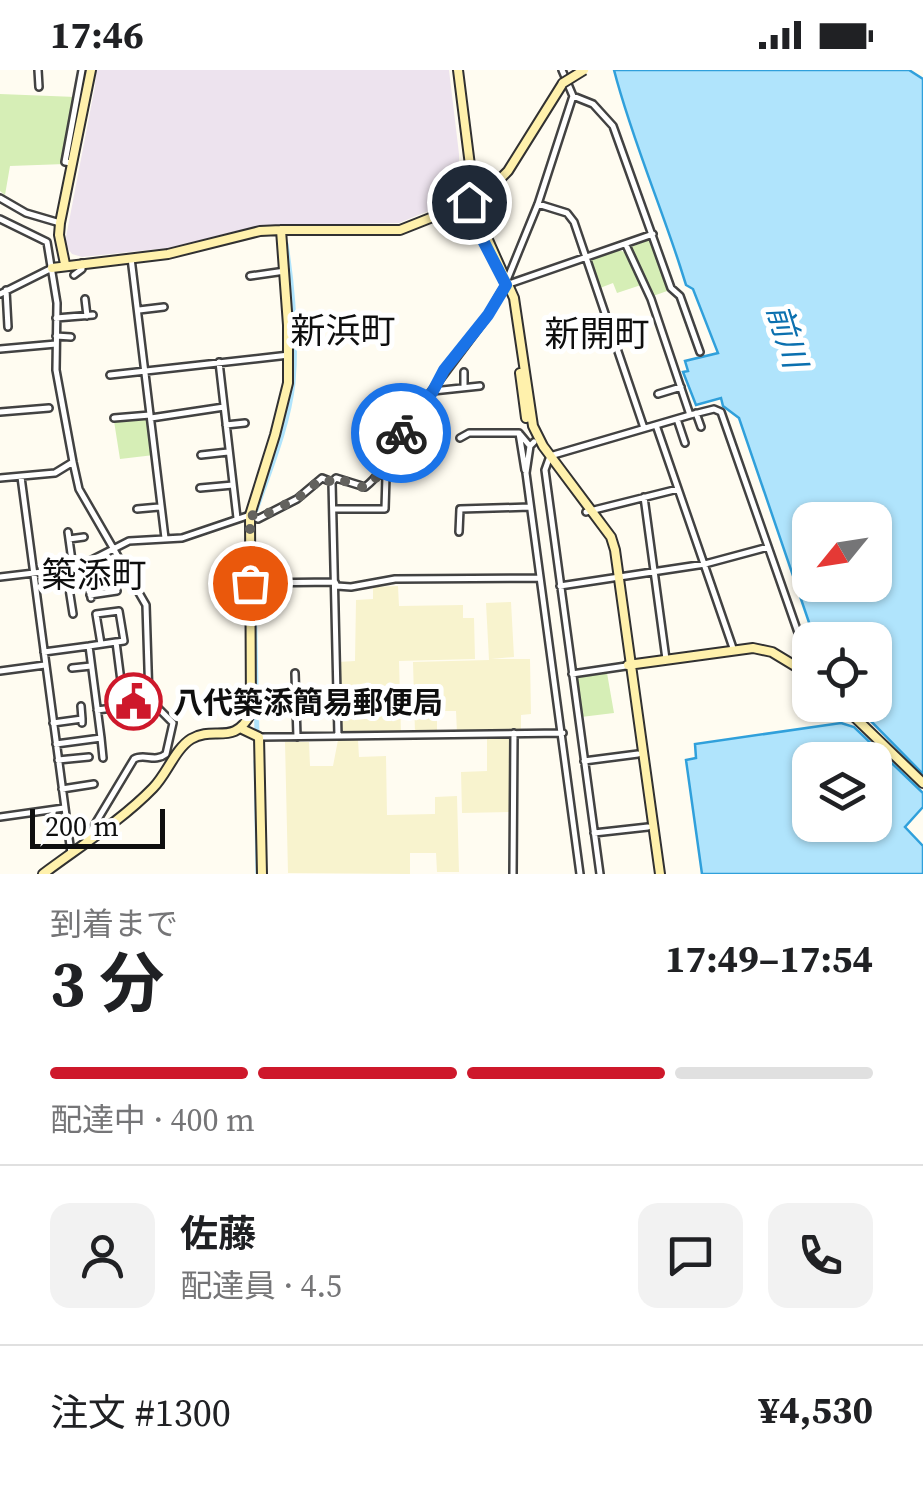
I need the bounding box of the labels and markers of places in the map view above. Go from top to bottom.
pin [427,160,512,245]
pin [208,541,293,626]
public building icon: 八代築添簡易郵便局 [104,672,164,732]
place label: 八代築添簡易郵便局 [173,682,443,723]

